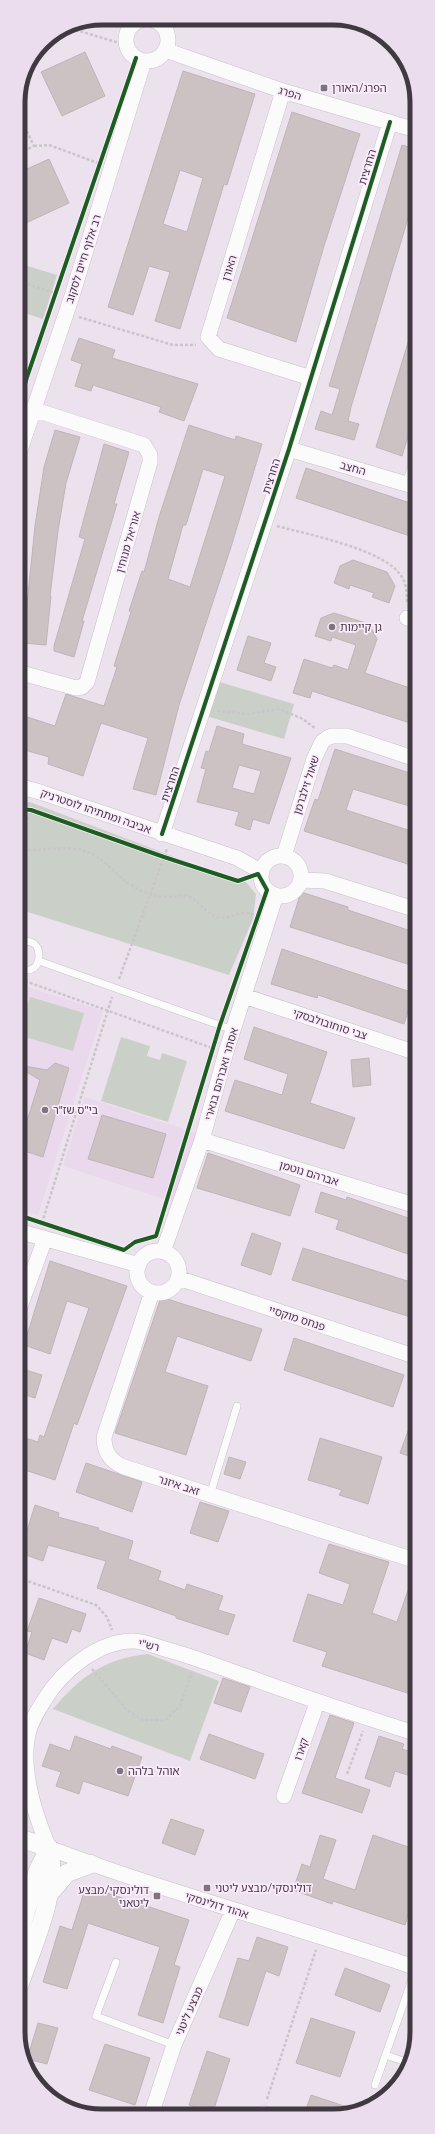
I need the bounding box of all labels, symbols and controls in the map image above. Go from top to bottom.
place label: הפרג/האורן [332,81,387,94]
street label: הפרג [277,83,303,102]
marker: הפרג/האורן [319,83,329,93]
street label: החרצית [355,147,378,186]
street label: רב אלוף חיים לסקוב [62,213,103,305]
street label: האורן [218,253,239,282]
street label: החרצית [259,456,282,495]
street label: החצב [339,458,368,477]
street label: אוריאל מנוחין [113,510,143,574]
place label: גן קיימות [340,620,382,633]
marker: גן קיימות [327,622,337,632]
street label: שאול זילברמן [290,754,321,816]
street label: החרצית [157,764,182,803]
street label: אביבה ומתתיהו לוסטרניק [39,785,153,836]
street label: צבי סוחובולבסקי [291,1005,369,1042]
street label: אסתר ואברהם בנארי [201,1026,240,1122]
place label: בי"ס שז"ר [53,1103,98,1116]
marker: בי"ס שז"ר [40,1105,50,1115]
street label: אברהם נוטמן [278,1157,340,1188]
street label: פנחס מוקסיי [267,1302,328,1333]
street label: זאב איזנר [157,1472,202,1497]
street label: רש"י [137,1636,161,1653]
street label: קארו [291,1736,310,1762]
place label: אוהל בלהה [128,1764,180,1777]
marker: אוהל בלהה [115,1766,125,1776]
place label: דולינסקי/מבצע ליטני [215,1881,312,1894]
place label: דולינסקי/מבצע ליטאני [78,1883,149,1909]
marker: דולינסקי/מבצע ליטני [202,1883,212,1893]
street label: אהוד דולינסקי [184,1889,250,1920]
marker: דולינסקי/מבצע ליטאני [152,1891,162,1901]
street label: מבצע ליטני [172,1984,205,2037]

